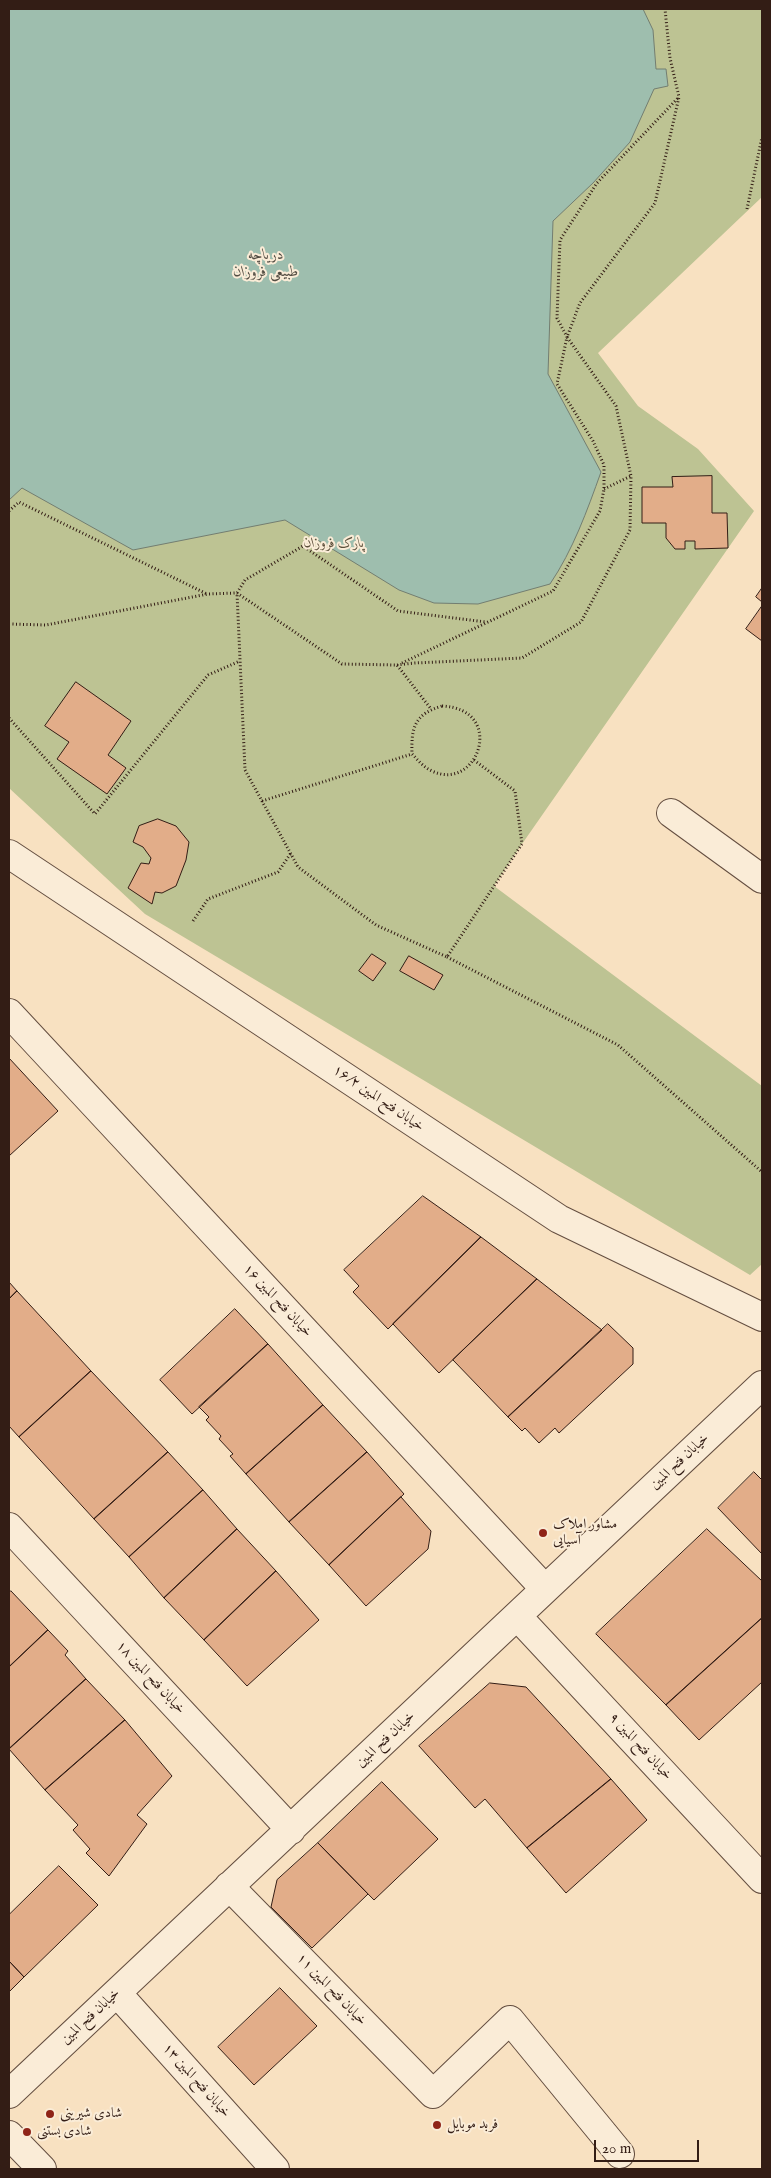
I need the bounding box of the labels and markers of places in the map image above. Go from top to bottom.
place label: مشاور املاک آسیایی [553,1517,617,1550]
marker: مشاور املاک آسیایی [537,1527,549,1539]
place label: شادی شیرینی [60,2106,122,2122]
marker: شادی شیرینی [44,2108,56,2120]
place label: فربد موبایل [447,2117,498,2133]
marker: فربد موبایل [431,2119,443,2131]
place label: شادی بستنی [37,2124,92,2140]
marker: شادی بستنی [21,2126,33,2138]

